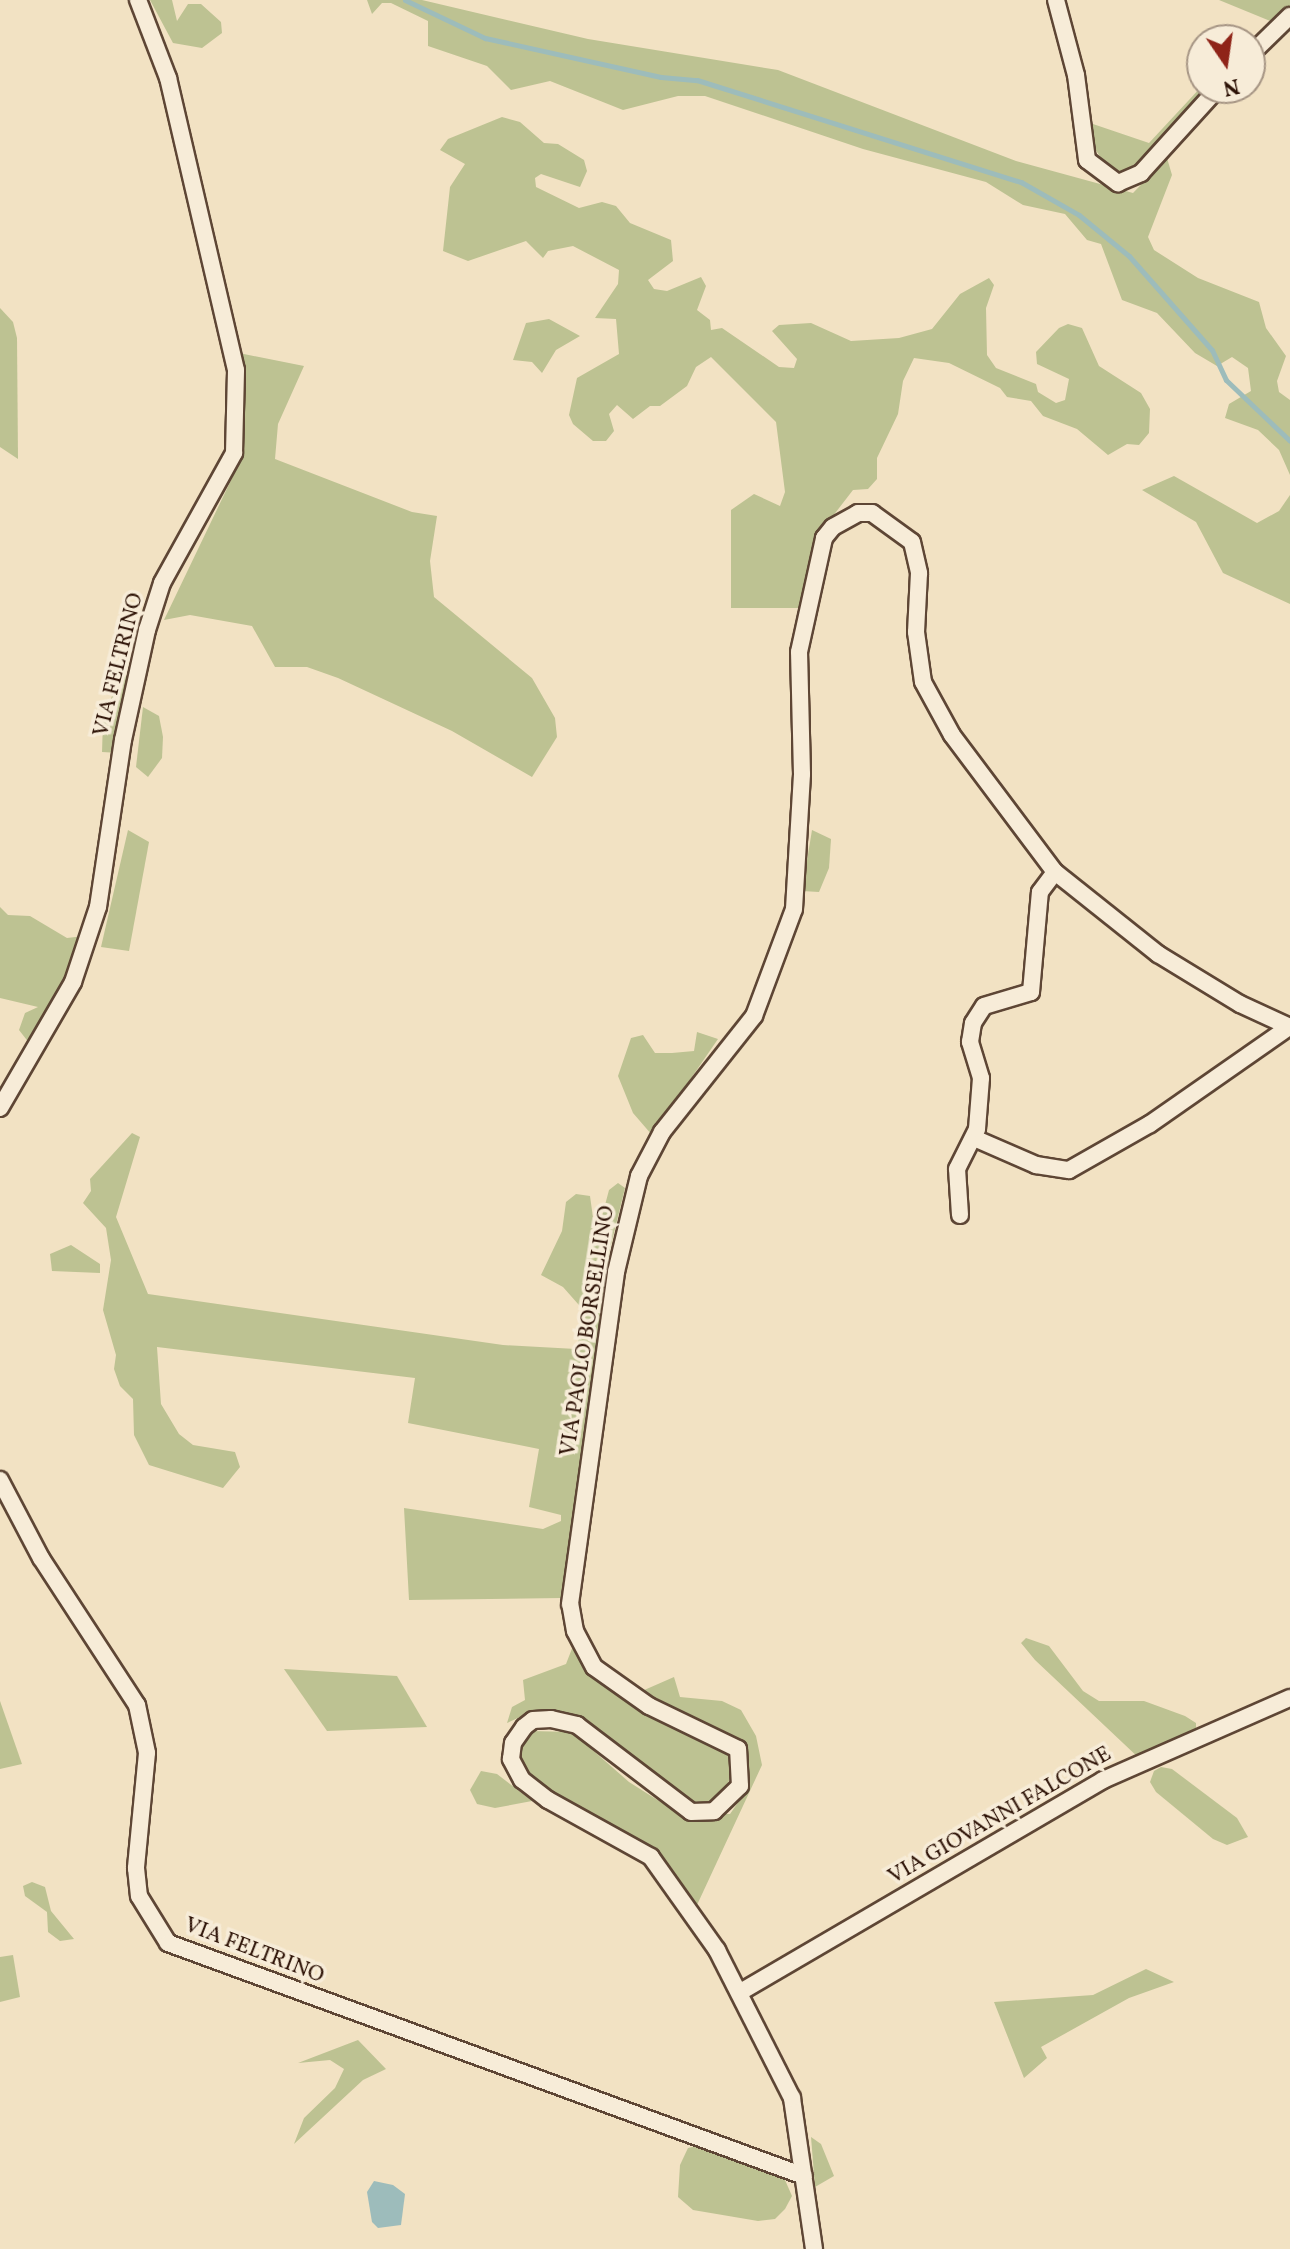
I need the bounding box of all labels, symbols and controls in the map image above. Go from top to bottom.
north arrow [1186,24,1266,104]
text: N [1220,69,1242,103]
street label: VIA FELTRINO [88,590,150,740]
street label: VIA PAOLO BORSELLINO [555,1204,621,1458]
street label: VIA GIOVANNI FALCONE [884,1741,1116,1891]
street label: VIA FELTRINO [181,1912,327,1990]

